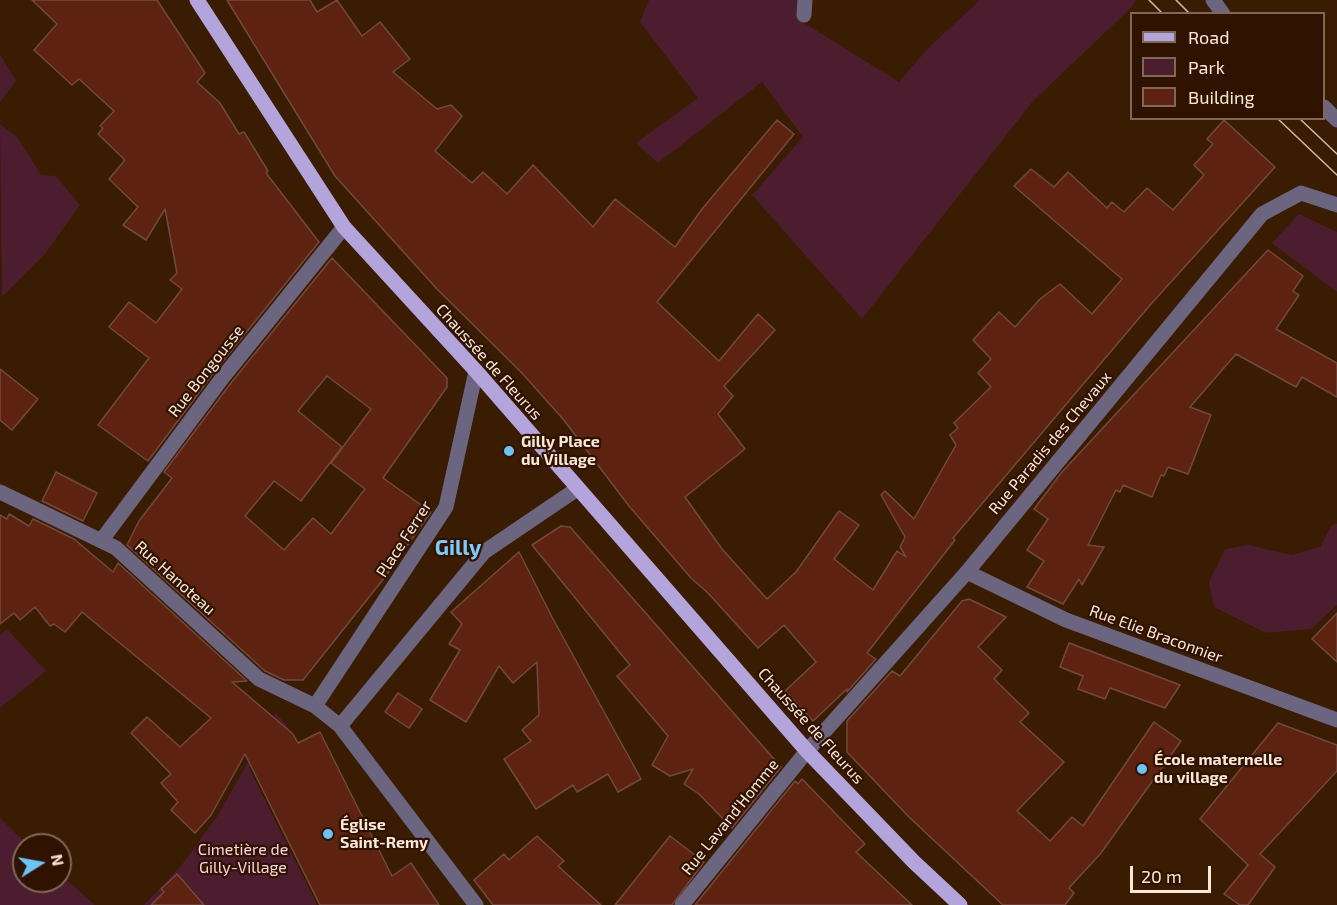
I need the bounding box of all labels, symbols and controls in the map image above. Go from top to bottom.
legend [1130,12,1325,120]
text: Road [1188,26,1229,48]
text: Park [1188,56,1225,78]
text: Building [1188,86,1255,108]
street label: Chaussée de Fleurus [432,300,546,424]
street label: Rue Bongousse [164,321,248,421]
street label: Rue Paradis des Chevaux [985,368,1115,518]
place label: Gilly Place du Village [521,432,600,470]
marker: Gilly Place du Village [502,444,516,458]
street label: Place Ferrer [372,497,436,581]
district label: Gilly [435,535,481,561]
street label: Rue Hanoteau [131,537,219,619]
street label: Rue Elie Braconnier [1087,601,1225,667]
street label: Chaussée de Fleurus [754,664,868,788]
place label: École maternelle du village [1154,750,1282,788]
street label: Rue Lavand'Homme [677,755,783,879]
marker: École maternelle du village [1135,762,1149,776]
place label: Église Saint-Remy [340,815,428,853]
marker: Église Saint-Remy [321,827,335,841]
north arrow [12,833,72,893]
park label: Cimetière de Gilly-Village [198,840,288,878]
text: N [48,852,69,867]
scale bar [1133,854,1214,892]
text: 20 m [1141,865,1182,887]

